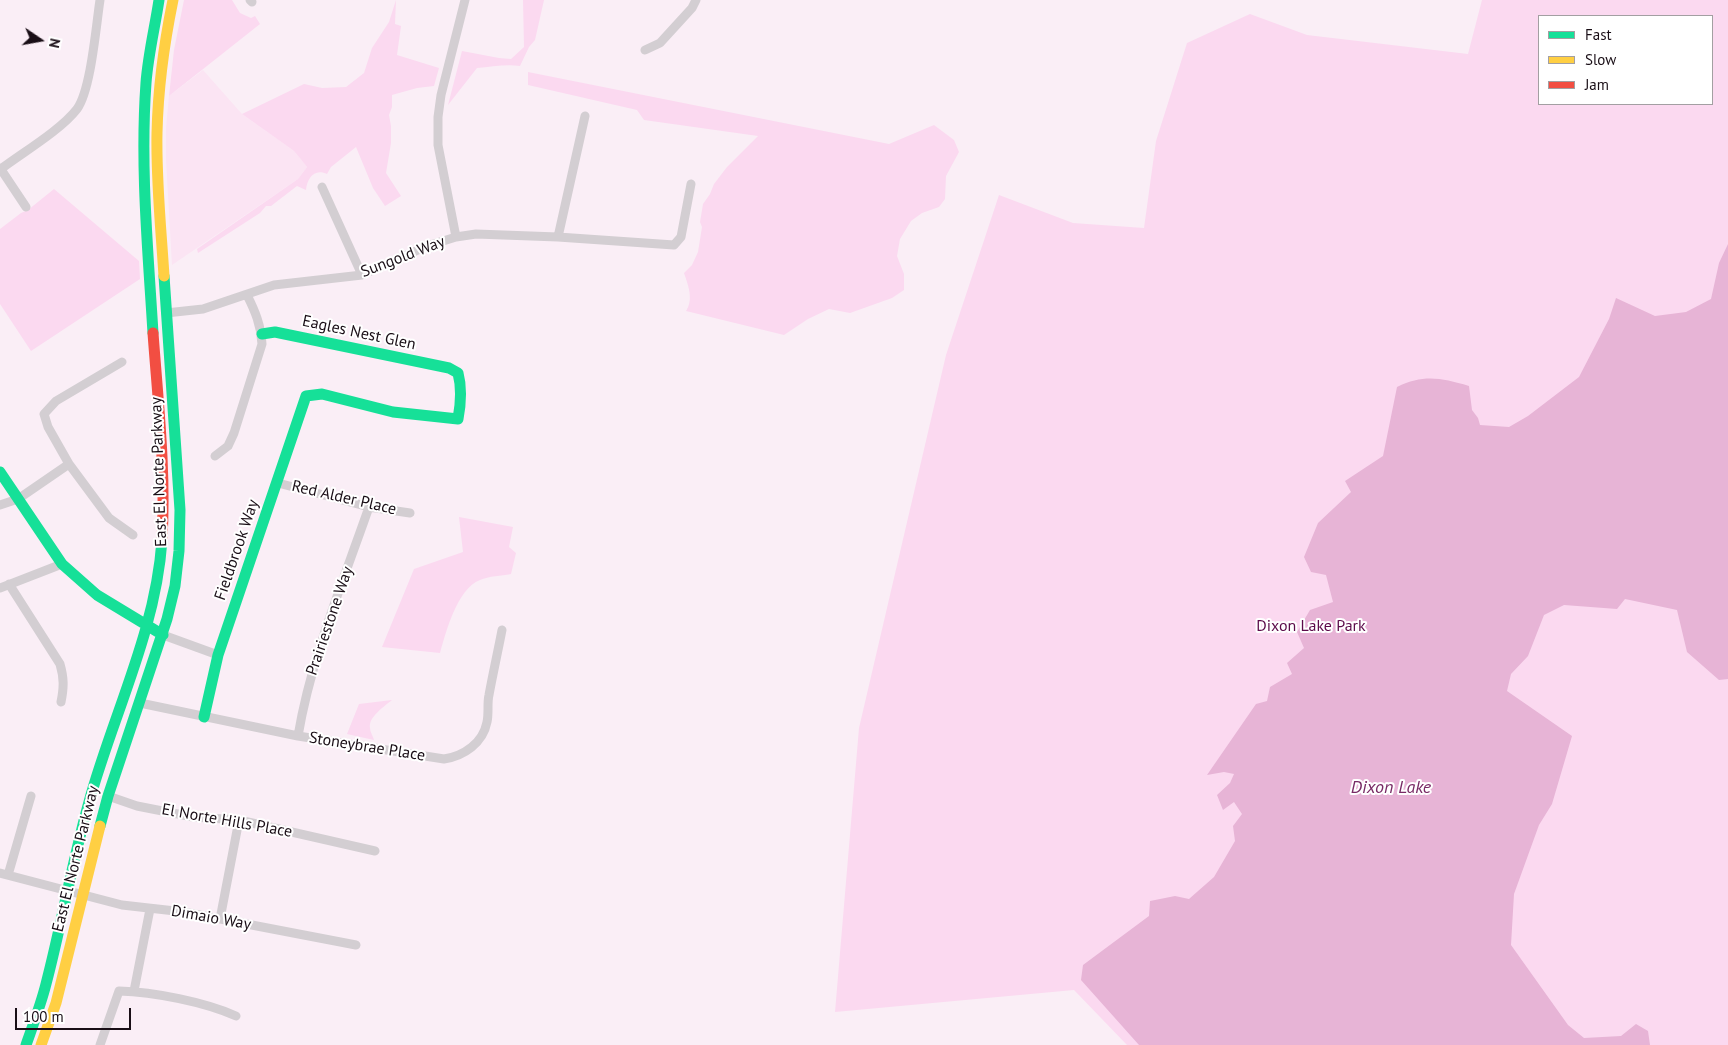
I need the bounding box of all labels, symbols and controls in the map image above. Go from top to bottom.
north arrow [15,15,65,65]
legend [1538,15,1713,105]
text: Fast [1585,25,1612,44]
text: N [45,37,64,49]
text: Slow [1585,50,1616,69]
text: Jam [1585,75,1609,94]
street label: Sungold Way [358,232,448,282]
street label: Eagles Nest Glen [300,312,418,354]
street label: East El Norte Parkway [147,397,171,547]
street label: Red Alder Place [290,477,398,519]
street label: Fieldbrook Way [211,497,263,603]
street label: Prairiestone Way [302,564,358,678]
park label: Dixon Lake Park [1256,616,1366,636]
street label: Stoneybrae Place [308,728,426,766]
water label: Dixon Lake [1351,777,1431,799]
street label: East El Norte Parkway [49,784,103,934]
street label: El Norte Hills Place [160,800,294,842]
street label: Dimaio Way [170,902,252,934]
scale bar [18,998,134,1030]
text: 100 m [23,1007,64,1026]

